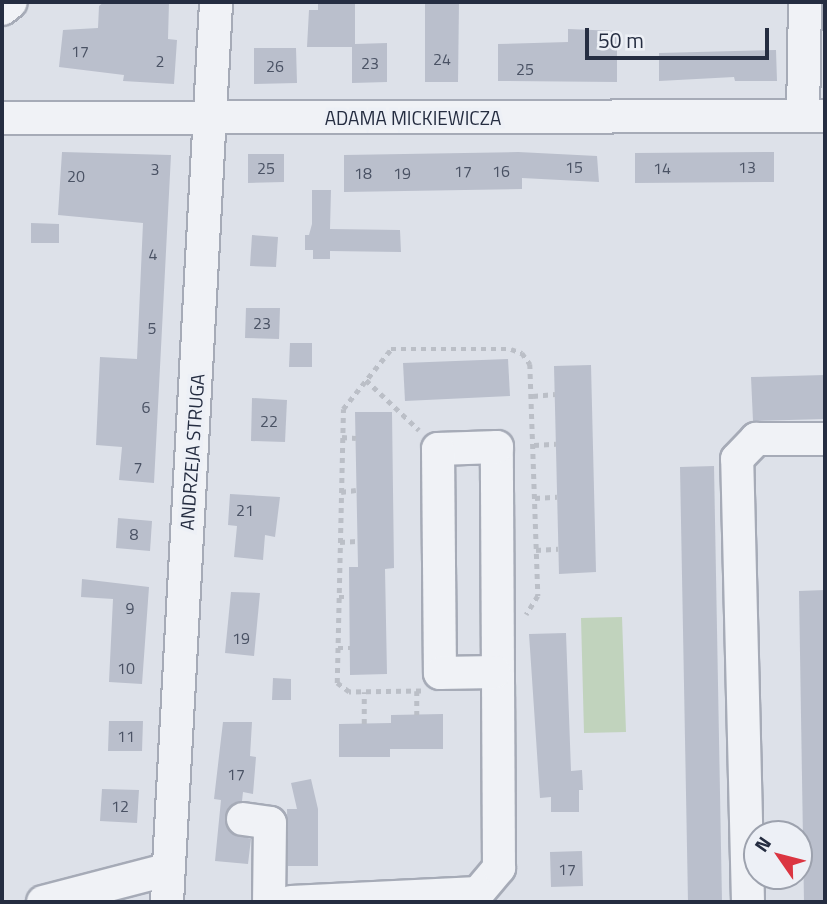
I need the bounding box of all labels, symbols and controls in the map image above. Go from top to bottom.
scale bar [589,14,773,58]
text: 50 m [598,24,644,56]
house number: 17 [71,41,89,61]
house number: 24 [433,49,451,69]
house number: 2 [156,51,164,71]
house number: 23 [361,53,379,73]
house number: 26 [266,56,284,76]
house number: 25 [516,59,534,79]
street label: ADAMA MICKIEWICZA [325,107,501,129]
house number: 15 [565,157,583,177]
house number: 13 [738,157,756,177]
house number: 25 [257,158,275,178]
house number: 14 [653,158,671,178]
house number: 3 [151,159,159,179]
house number: 17 [454,161,472,181]
house number: 16 [492,161,510,181]
house number: 18 [354,163,372,183]
house number: 19 [393,163,411,183]
house number: 20 [67,166,85,186]
house number: 4 [149,244,157,264]
house number: 23 [253,313,271,333]
house number: 5 [148,318,156,338]
street label: ANDRZEJA STRUGA [175,373,209,531]
house number: 6 [142,397,150,417]
house number: 22 [260,411,278,431]
house number: 7 [134,457,142,477]
house number: 21 [236,500,254,520]
house number: 8 [130,524,138,544]
house number: 9 [126,598,134,618]
house number: 19 [232,628,250,648]
house number: 10 [117,658,135,678]
house number: 11 [117,726,135,746]
house number: 17 [227,764,245,784]
house number: 12 [111,796,129,816]
north arrow [743,820,813,890]
text: N [746,830,778,858]
house number: 17 [558,859,576,879]

